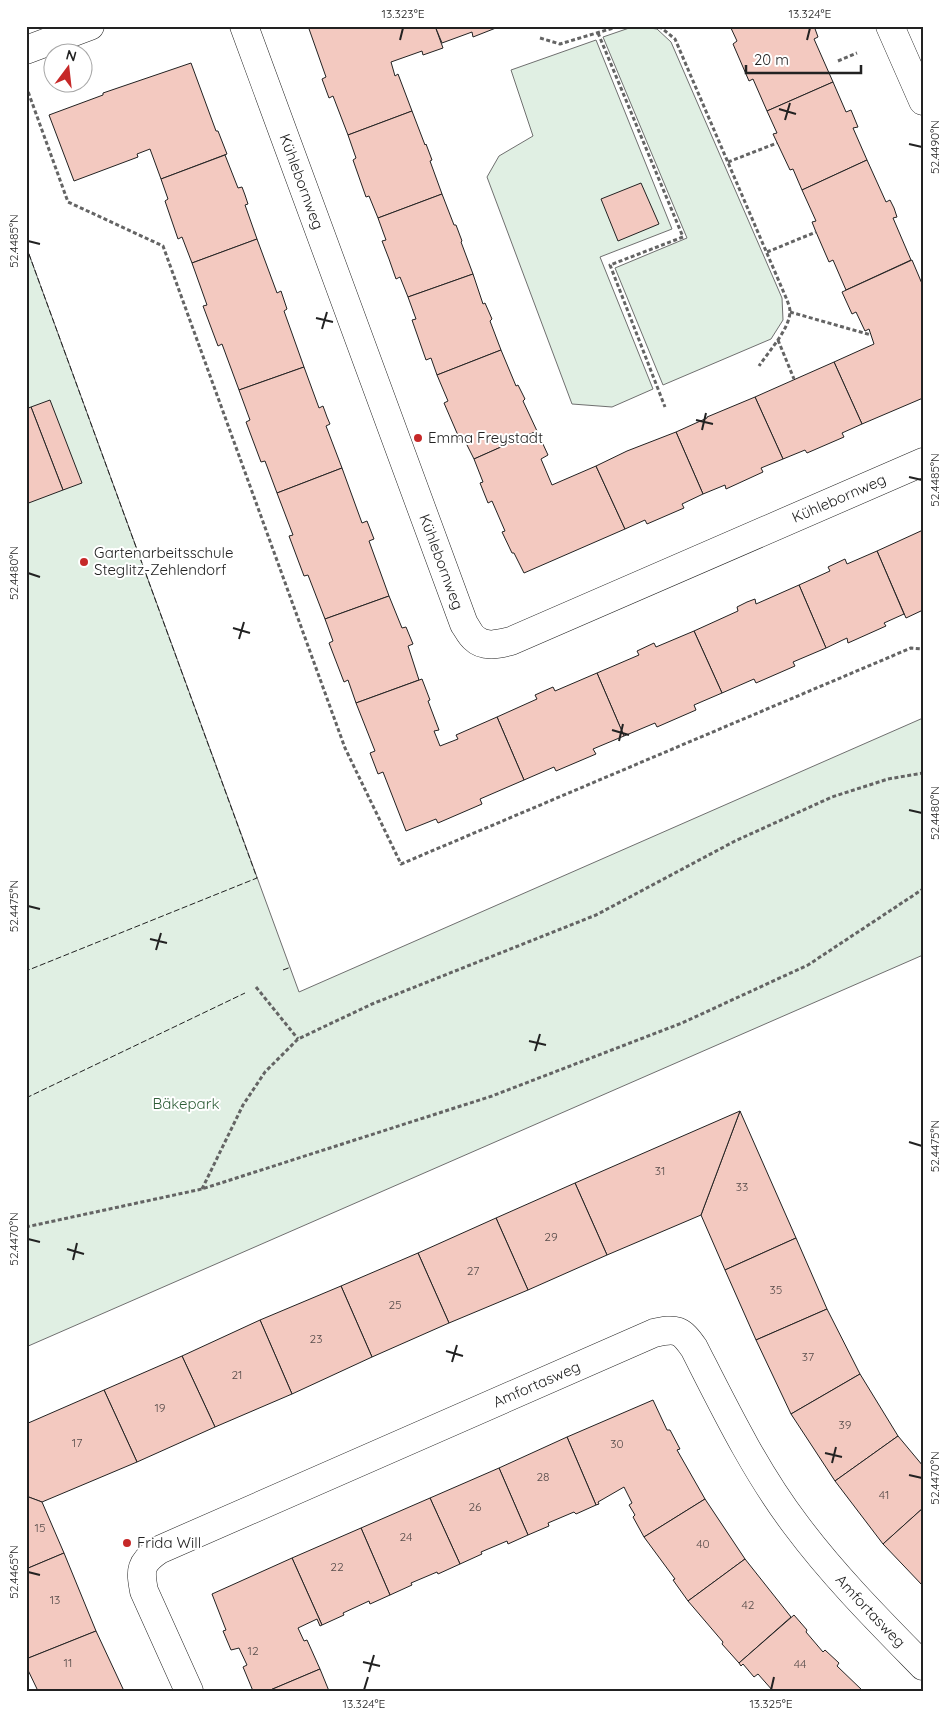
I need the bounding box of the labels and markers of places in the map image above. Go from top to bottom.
place label: Emma Freystadt [428,428,543,447]
marker: Emma Freystadt [412,432,424,444]
place label: Gartenarbeitsschule Steglitz-Zehlendorf [94,543,233,579]
marker: Gartenarbeitsschule Steglitz-Zehlendorf [78,556,90,568]
place label: Frida Will [137,1533,201,1552]
marker: Frida Will [121,1537,133,1549]

